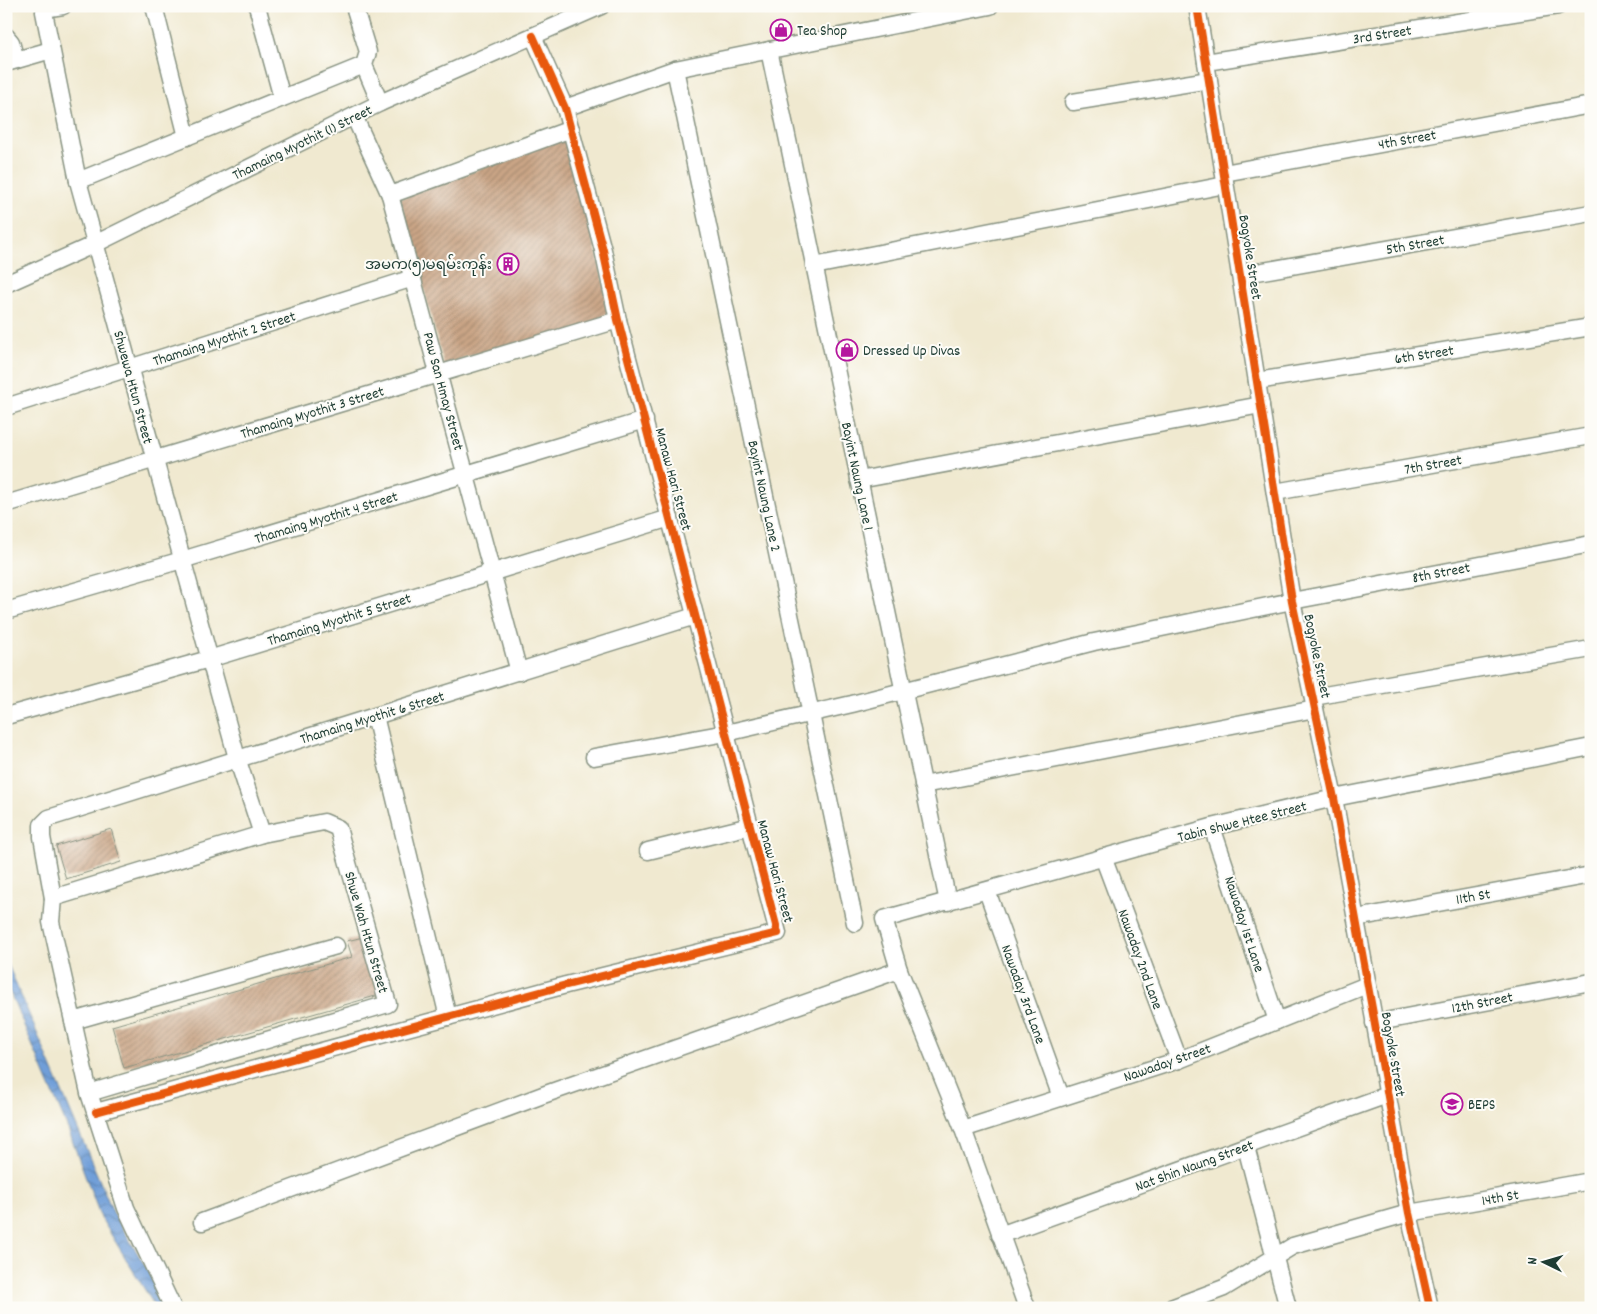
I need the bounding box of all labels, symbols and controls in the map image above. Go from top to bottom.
shop icon: Tea Shop [769,18,793,42]
street label: 3rd Street [1351,20,1414,51]
place label: Tea Shop [797,21,847,43]
street label: Thamaing Myothit (1) Street [229,100,377,187]
street label: 4th Street [1377,125,1439,157]
street label: Bogyoke Street [1231,213,1267,302]
street label: 5th Street [1384,230,1447,262]
building icon: အမက(၅)မရမ်းကုန်း [496,252,520,276]
place label: အမက(၅)မရမ်းကုန်း [365,254,492,277]
street label: Thamaing Myothit 2 Street [150,306,299,373]
street label: Shwewa Htun Street [106,328,158,447]
street label: Paw San Hmay Street [416,330,469,454]
shop icon: Dressed Up Divas [835,338,859,362]
street label: 6th Street [1393,340,1456,372]
place label: Dressed Up Divas [863,341,960,363]
street label: Thamaing Myothit 3 Street [238,381,388,446]
street label: Bayint Naung Lane 1 [834,420,878,533]
street label: Manaw Hari Street [648,426,697,534]
street label: Bayint Naung Lane 2 [740,439,786,554]
street label: 7th Street [1403,450,1464,482]
street label: Thamaing Myothit 4 Street [252,487,401,551]
street label: 8th Street [1411,558,1473,590]
street label: Thamaing Myothit 5 Street [265,588,415,653]
street label: Bogyoke Street [1296,612,1336,701]
street label: Thamaing Myothit 6 Street [298,686,448,751]
street label: Tabin Shwe Htee Street [1176,796,1310,850]
street label: Manaw Hari Street [750,818,799,926]
street label: Shwe Wah Htun Street [337,869,393,996]
street label: Nawaday 1st Lane [1217,874,1269,976]
street label: 11th St [1454,884,1493,912]
street label: Nawaday 2nd Lane [1111,906,1168,1013]
street label: Nawaday 3rd Lane [994,942,1050,1048]
street label: 12th Street [1450,987,1515,1021]
street label: Bogyoke Street [1374,1010,1410,1099]
street label: Nawaday Street [1121,1038,1215,1089]
school or university icon: BEPS [1440,1092,1464,1116]
place label: BEPS [1468,1095,1495,1117]
street label: Nat Shin Naung Street [1133,1135,1257,1198]
street label: 14th St [1480,1185,1521,1213]
north arrow [1520,1236,1570,1286]
text: N [1523,1257,1543,1265]

